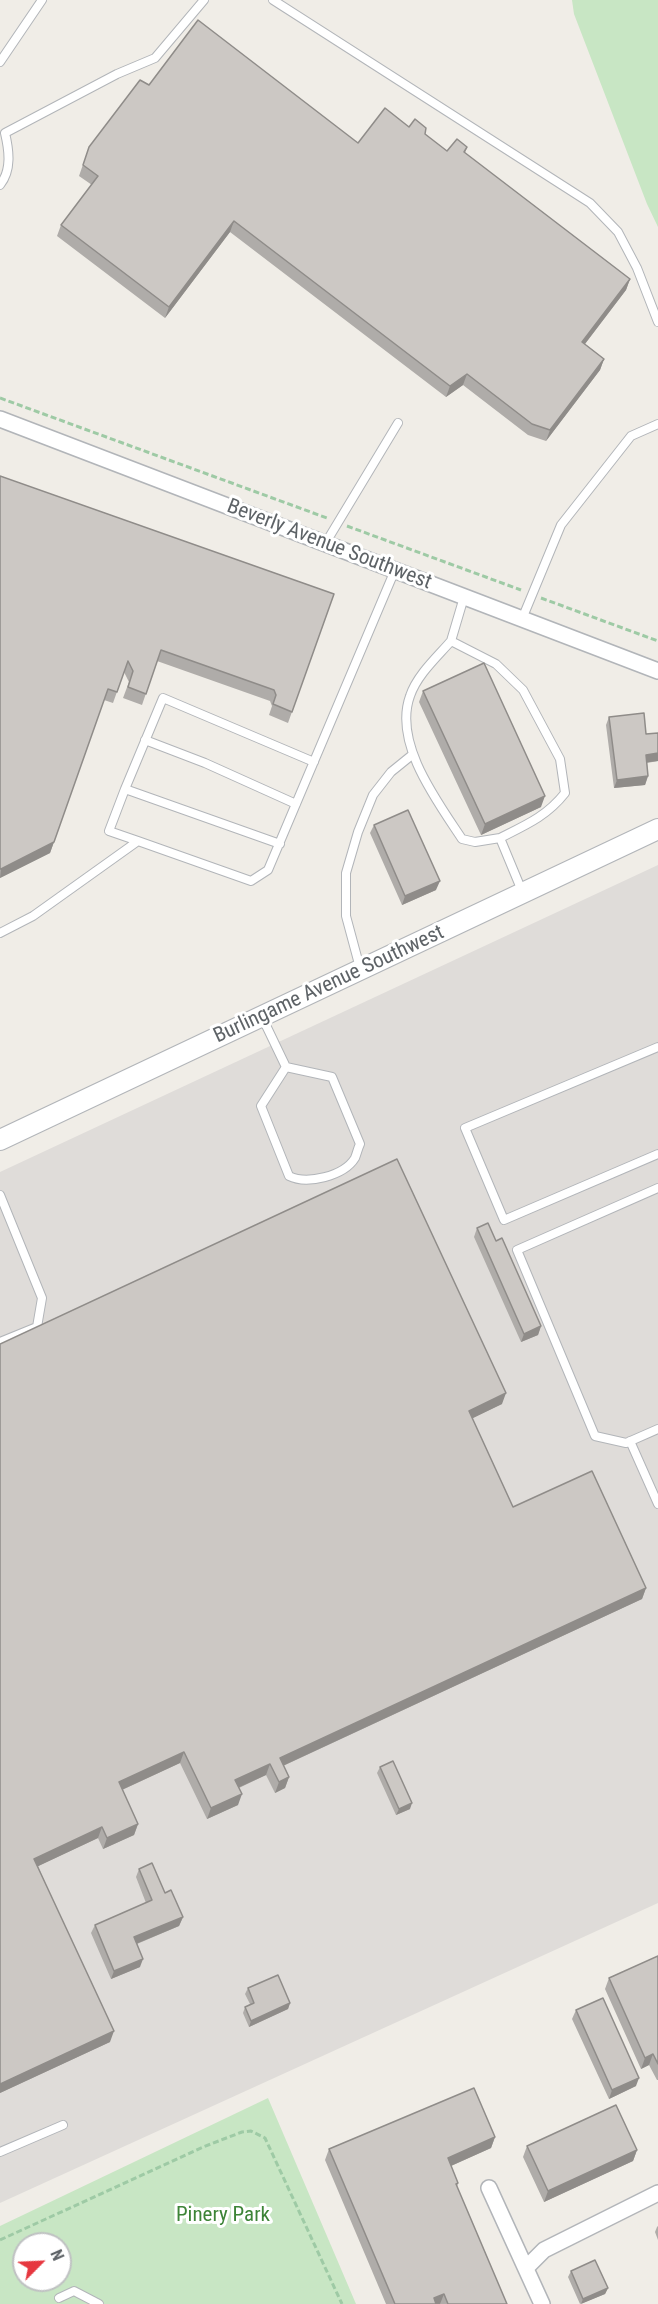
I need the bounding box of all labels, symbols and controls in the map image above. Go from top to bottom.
street label: Beverly Avenue Southwest [223,494,435,596]
street label: Burlingame Avenue Southwest [210,920,448,1050]
park label: Pinery Park [176,2203,270,2229]
north arrow [12,2232,72,2292]
text: N [46,2247,68,2264]

